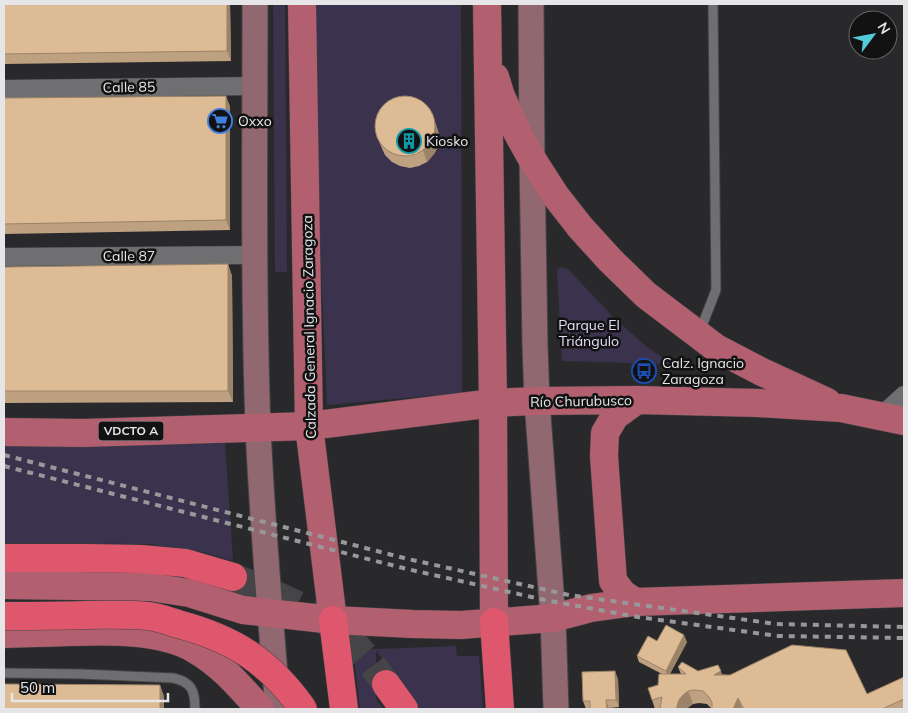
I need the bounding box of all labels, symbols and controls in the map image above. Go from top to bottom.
north arrow [848,10,898,60]
text: N [874,19,894,37]
street label: Calle 85 [103,78,155,96]
supermarket icon: Oxxo [207,108,233,134]
place label: Oxxo [238,112,272,130]
building icon: Kiosko [396,128,422,154]
place label: Kiosko [426,132,468,150]
street label: Calzada General Ignacio Zaragoza [298,215,320,439]
street label: Calle 87 [103,247,155,265]
park label: Parque El Triángulo [558,316,620,350]
place label: Calz. Ignacio Zaragoza [662,354,744,388]
bus stop icon: Calz. Ignacio Zaragoza [631,358,657,384]
street label: Río Churubusco [530,391,632,411]
road number: VDCTO A [98,422,164,441]
scale bar [12,670,169,702]
text: 50 m [20,678,55,697]

